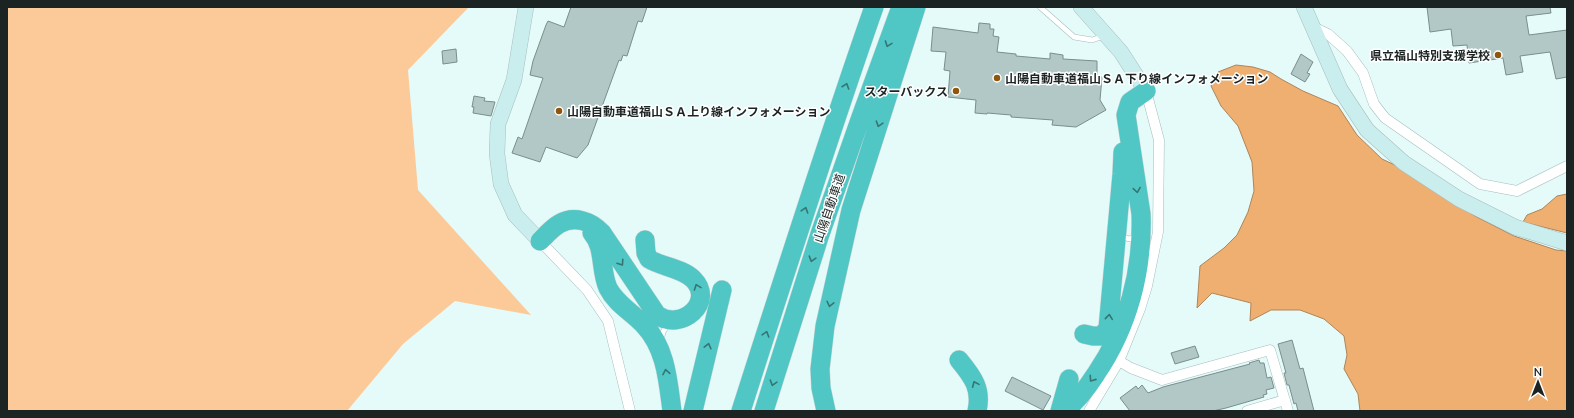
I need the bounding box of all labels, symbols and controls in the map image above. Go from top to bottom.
one-way arrow [884,40,892,47]
place label: 県立福山特別支援学校 [1370,48,1490,63]
marker: 県立福山特別支援学校 [1493,50,1503,60]
place label: 山陽自動車道福山ＳＡ下り線インフォメーション [1005,71,1268,86]
marker: 山陽自動車道福山ＳＡ下り線インフォメーション [992,73,1002,83]
one-way arrow [841,83,850,90]
place label: スターバックス [864,84,948,99]
marker: スターバックス [951,86,961,96]
place label: 山陽自動車道福山ＳＡ上り線インフォメーション [567,104,830,119]
marker: 山陽自動車道福山ＳＡ上り線インフォメーション [554,106,564,116]
one-way arrow [875,121,883,128]
street label: 山陽自動車道 [810,172,848,244]
one-way arrow [1132,187,1141,193]
one-way arrow [800,206,809,213]
one-way arrow [809,255,817,262]
one-way arrow [617,259,624,266]
one-way arrow [694,284,702,291]
one-way arrow [827,301,835,307]
one-way arrow [1104,314,1113,320]
one-way arrow [761,330,770,337]
one-way arrow [704,343,712,349]
north arrow [1518,362,1558,402]
text: N [1534,365,1542,379]
one-way arrow [662,369,670,376]
one-way arrow [1090,375,1097,382]
one-way arrow [769,379,778,386]
one-way arrow [971,381,979,388]

